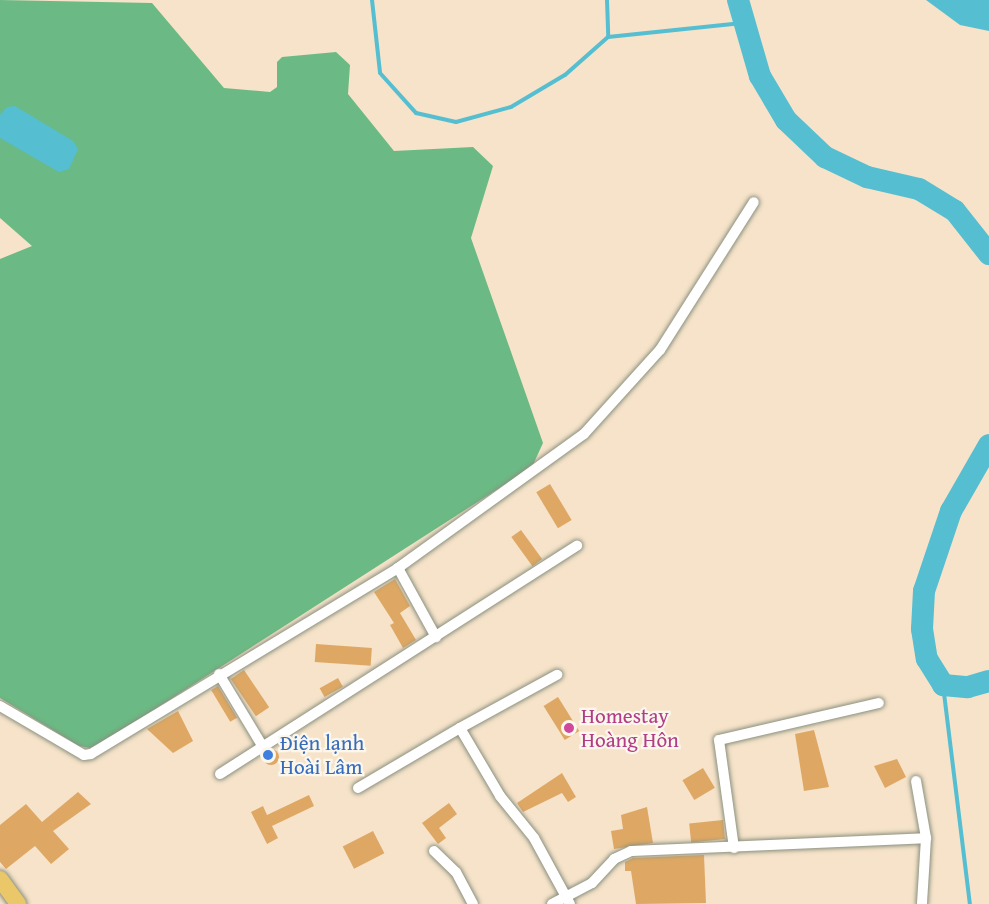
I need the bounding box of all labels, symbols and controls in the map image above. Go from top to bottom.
place label: Homestay Hoàng Hôn [581,703,679,753]
marker: Homestay Hoàng Hôn [562,721,576,735]
place label: Điện lạnh Hoài Lâm [280,730,364,780]
marker: Điện lạnh Hoài Lâm [261,748,275,762]

